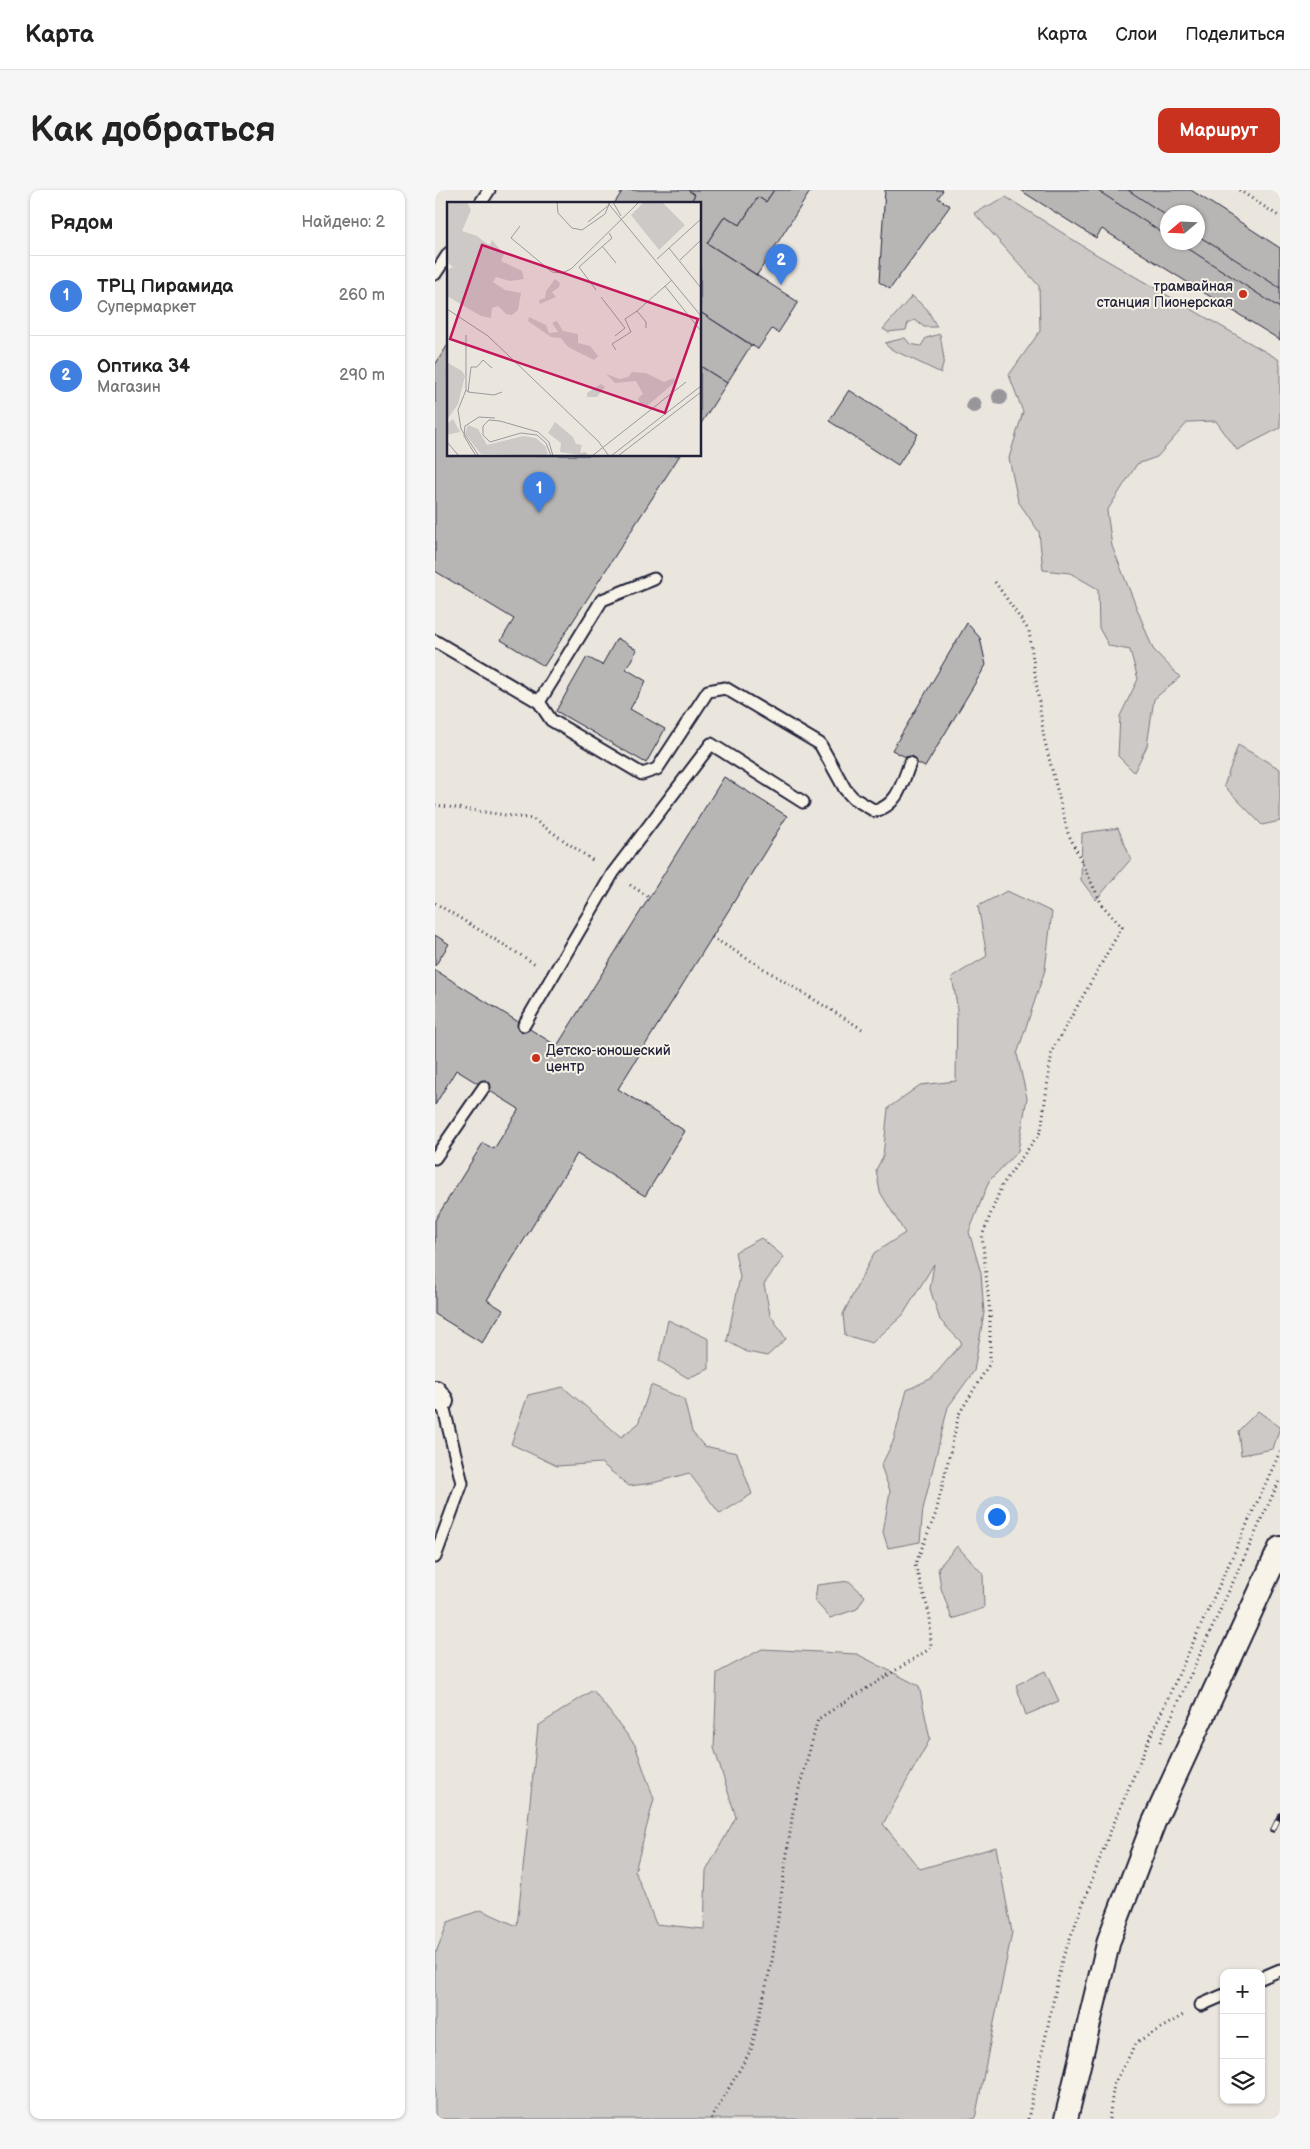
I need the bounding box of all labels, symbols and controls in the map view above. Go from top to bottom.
text: Карта [25,20,94,49]
text: Карта [1037,24,1087,45]
text: Слои [1115,24,1157,45]
text: Поделиться [1185,24,1285,45]
button: Маршрут [1158,108,1280,153]
text: Как добраться [30,109,276,152]
inset map [447,202,701,456]
north arrow [1160,205,1205,250]
text: Рядом [50,210,113,235]
text: Найдено: 2 [301,213,385,232]
pin: 2 [765,244,797,285]
text: ТРЦ Пирамида [97,275,233,298]
place label: трамвайная станция Пионерская [1097,278,1233,311]
text: 1 [63,286,69,305]
text: 260 m [339,286,385,305]
marker: трамвайная станция Пионерская [1237,288,1249,300]
text: Супермаркет [97,298,196,317]
text: Оптика 34 [97,355,190,378]
text: 2 [61,366,71,385]
text: 290 m [339,366,385,385]
text: Магазин [97,378,161,397]
pin: 1 [523,472,555,513]
place label: Детско-юношеский центр [546,1042,671,1075]
marker: Детско-юношеский центр [530,1052,542,1064]
your location [984,1504,1010,1530]
map controls [1220,1969,1265,2104]
button: + [1220,1969,1265,2014]
button: − [1220,2014,1265,2059]
button: layers [1220,2059,1265,2104]

